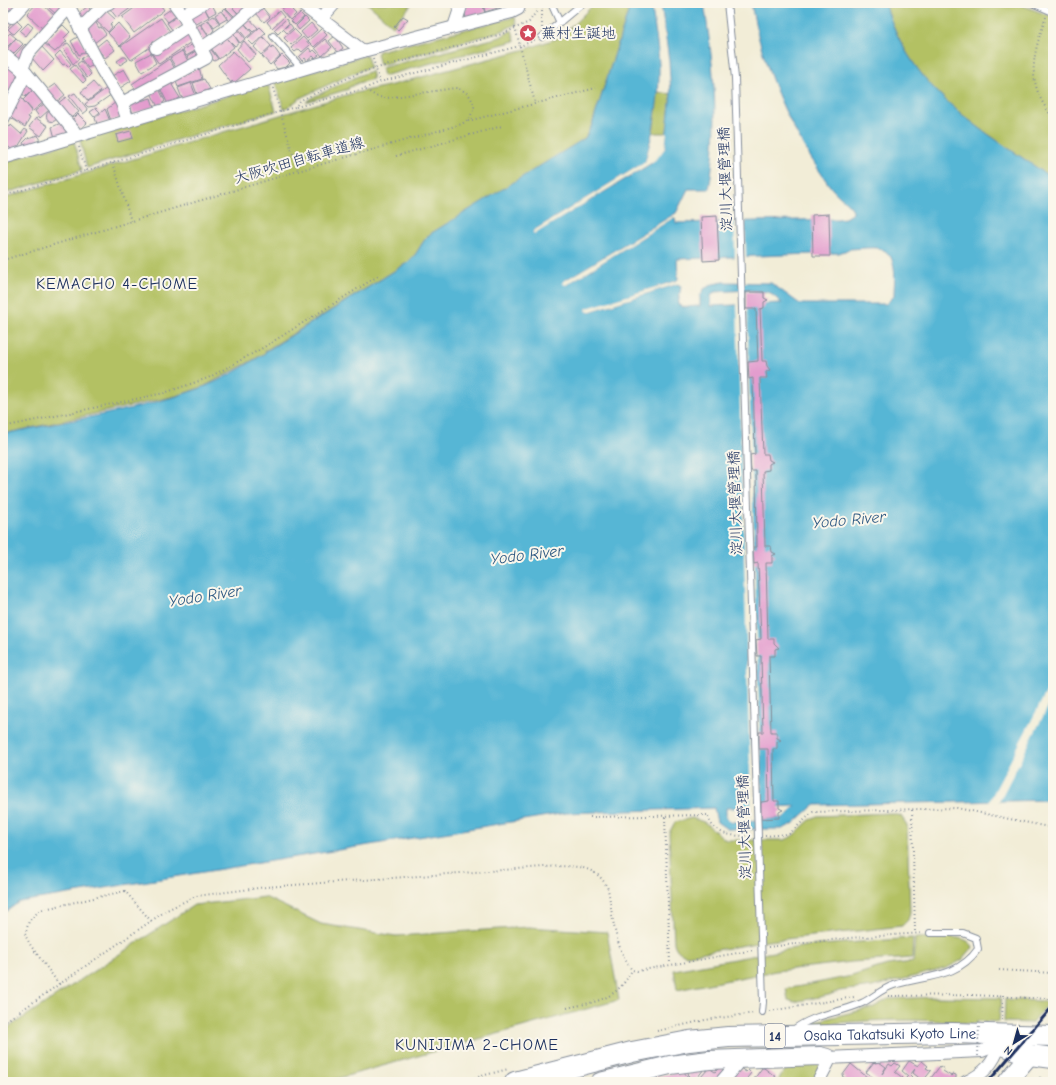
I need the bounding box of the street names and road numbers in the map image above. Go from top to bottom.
street label: 淀川大堰管理橋 [714,126,736,232]
street label: 大阪吹田自転車道線 [232,133,366,187]
street label: 淀川大堰管理橋 [724,450,746,556]
street label: 淀川大堰管理橋 [733,774,755,880]
road number: 14 [765,1024,785,1048]
street label: Osaka Takatsuki Kyoto Line [804,1024,977,1045]

